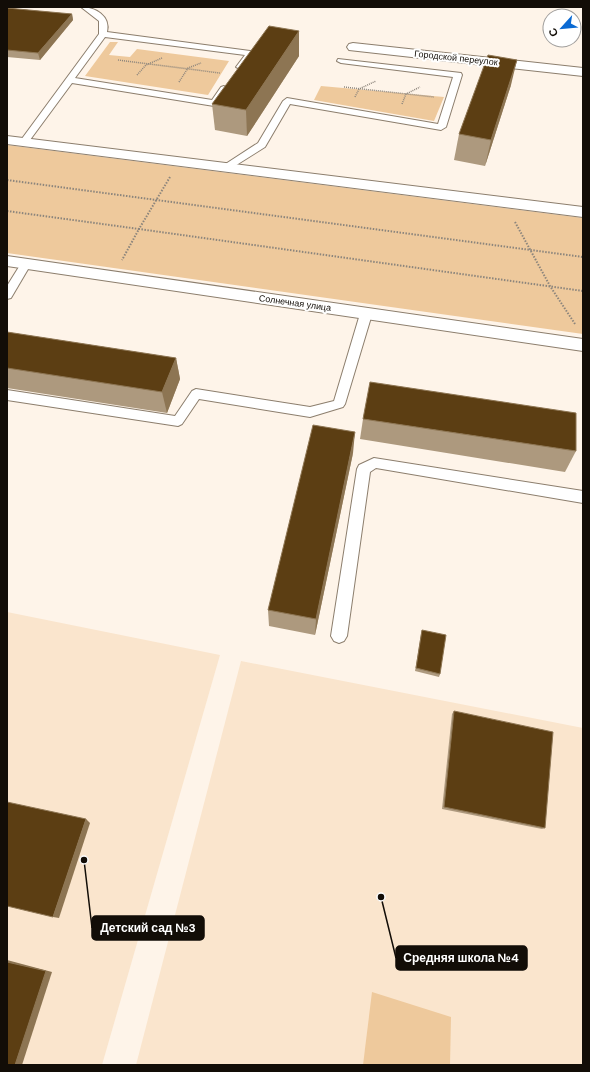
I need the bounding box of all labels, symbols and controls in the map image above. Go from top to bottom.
north arrow [542,8,582,48]
text: С [545,26,561,39]
street label: Городской переулок [414,48,498,68]
street label: Солнечная улица [258,292,332,314]
callout: Детский сад №3 [92,916,204,940]
text: Детский сад №3 [100,920,196,936]
callout: Средняя школа №4 [396,946,527,970]
text: Средняя школа №4 [403,950,519,966]

